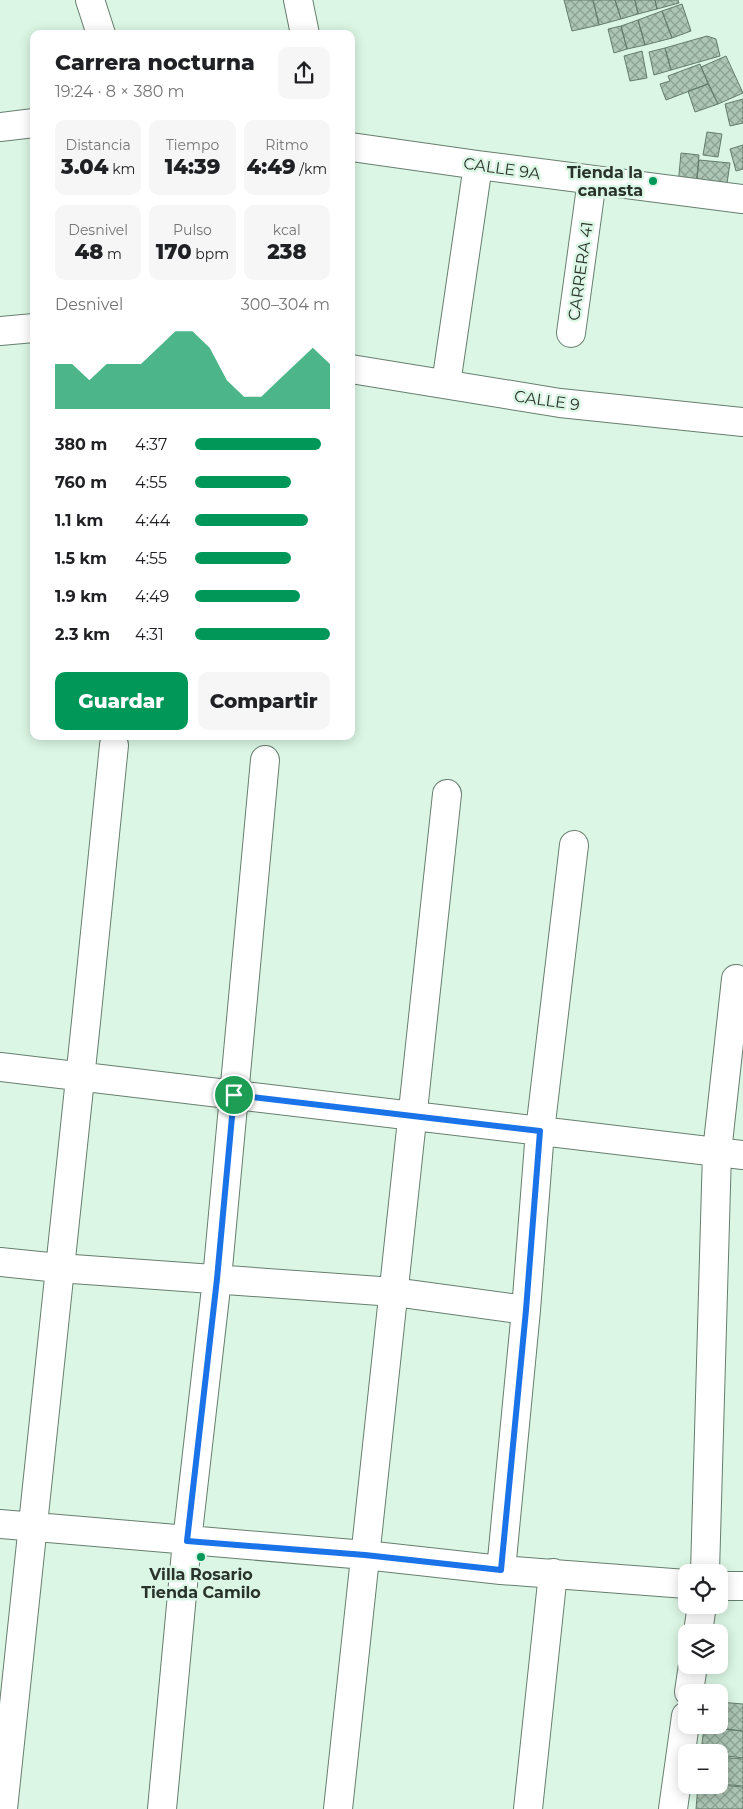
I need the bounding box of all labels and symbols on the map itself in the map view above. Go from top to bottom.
street label: CALLE 9A [462,154,542,183]
place label: Tienda la canasta [567,163,643,200]
marker: Tienda la canasta [647,175,659,187]
street label: CARRERA 41 [564,220,597,322]
street label: CALLE 9 [513,386,581,414]
pin [213,1074,255,1116]
marker: Villa Rosario Tienda Camilo [195,1551,207,1563]
place label: Villa Rosario Tienda Camilo [141,1565,261,1602]

